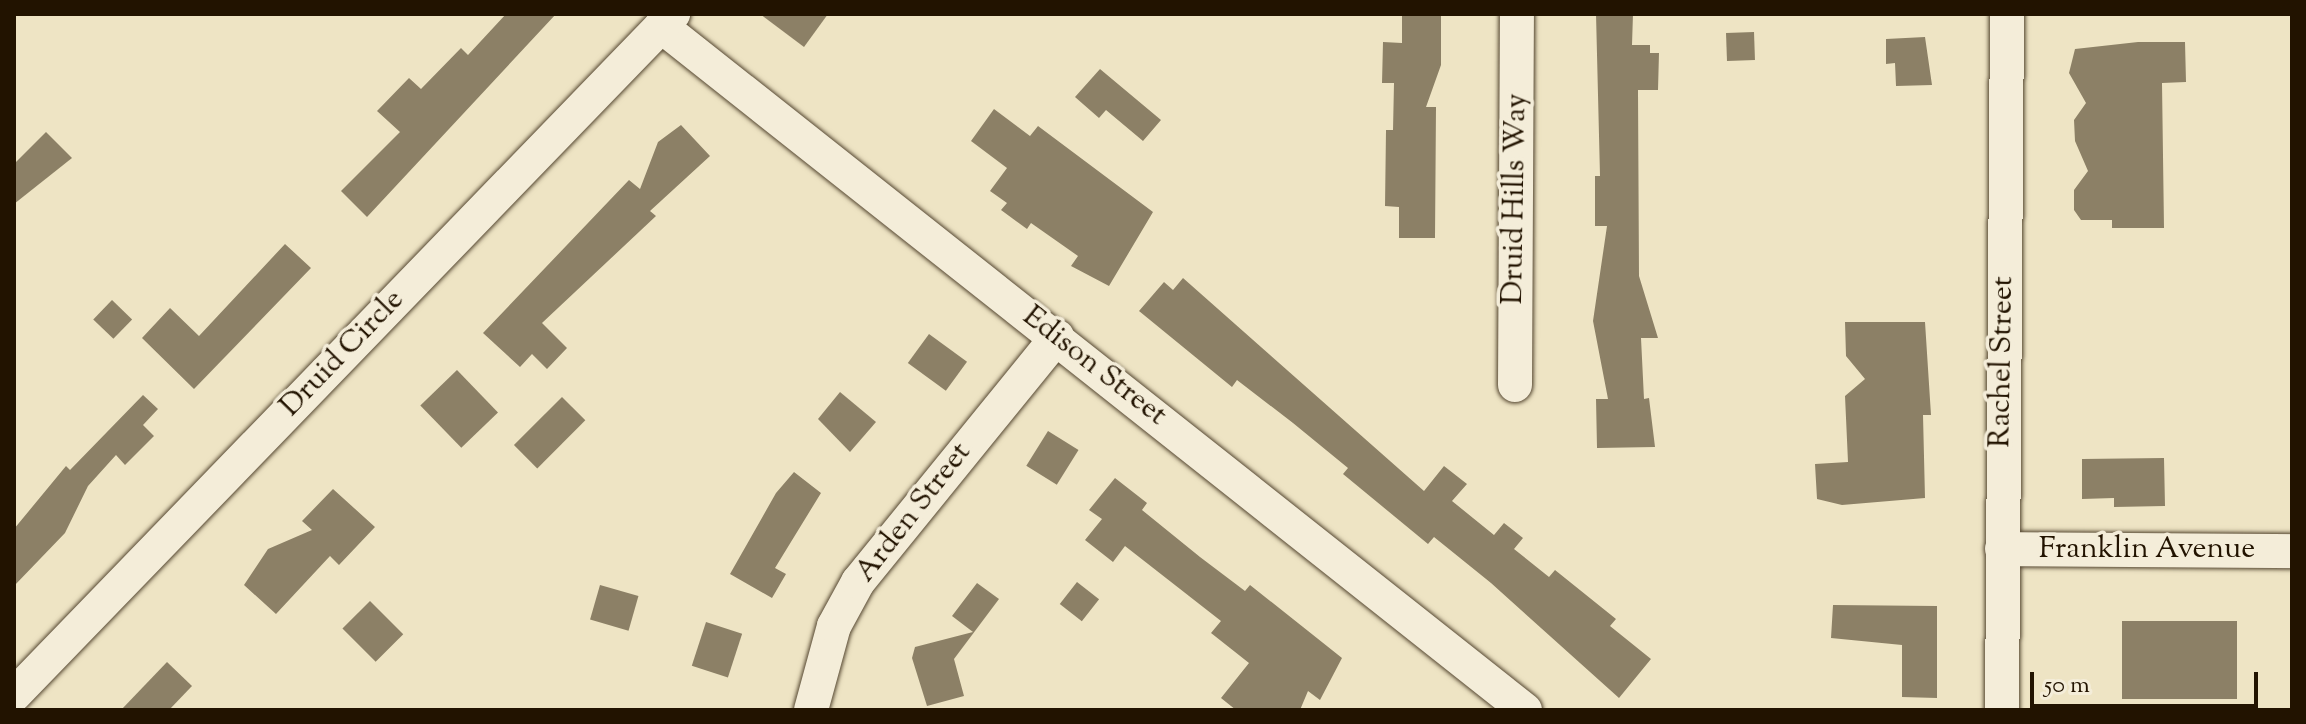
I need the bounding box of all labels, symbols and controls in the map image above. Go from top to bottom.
street label: Druid Hills Way [1496,93,1536,305]
street label: Rachel Street [1984,276,2022,448]
street label: Druid Circle [273,283,413,425]
street label: Edison Street [1015,299,1173,435]
street label: Arden Street [848,436,980,590]
street label: Franklin Avenue [2039,532,2255,568]
scale bar [2034,656,2262,706]
text: 50 m [2044,669,2090,703]

